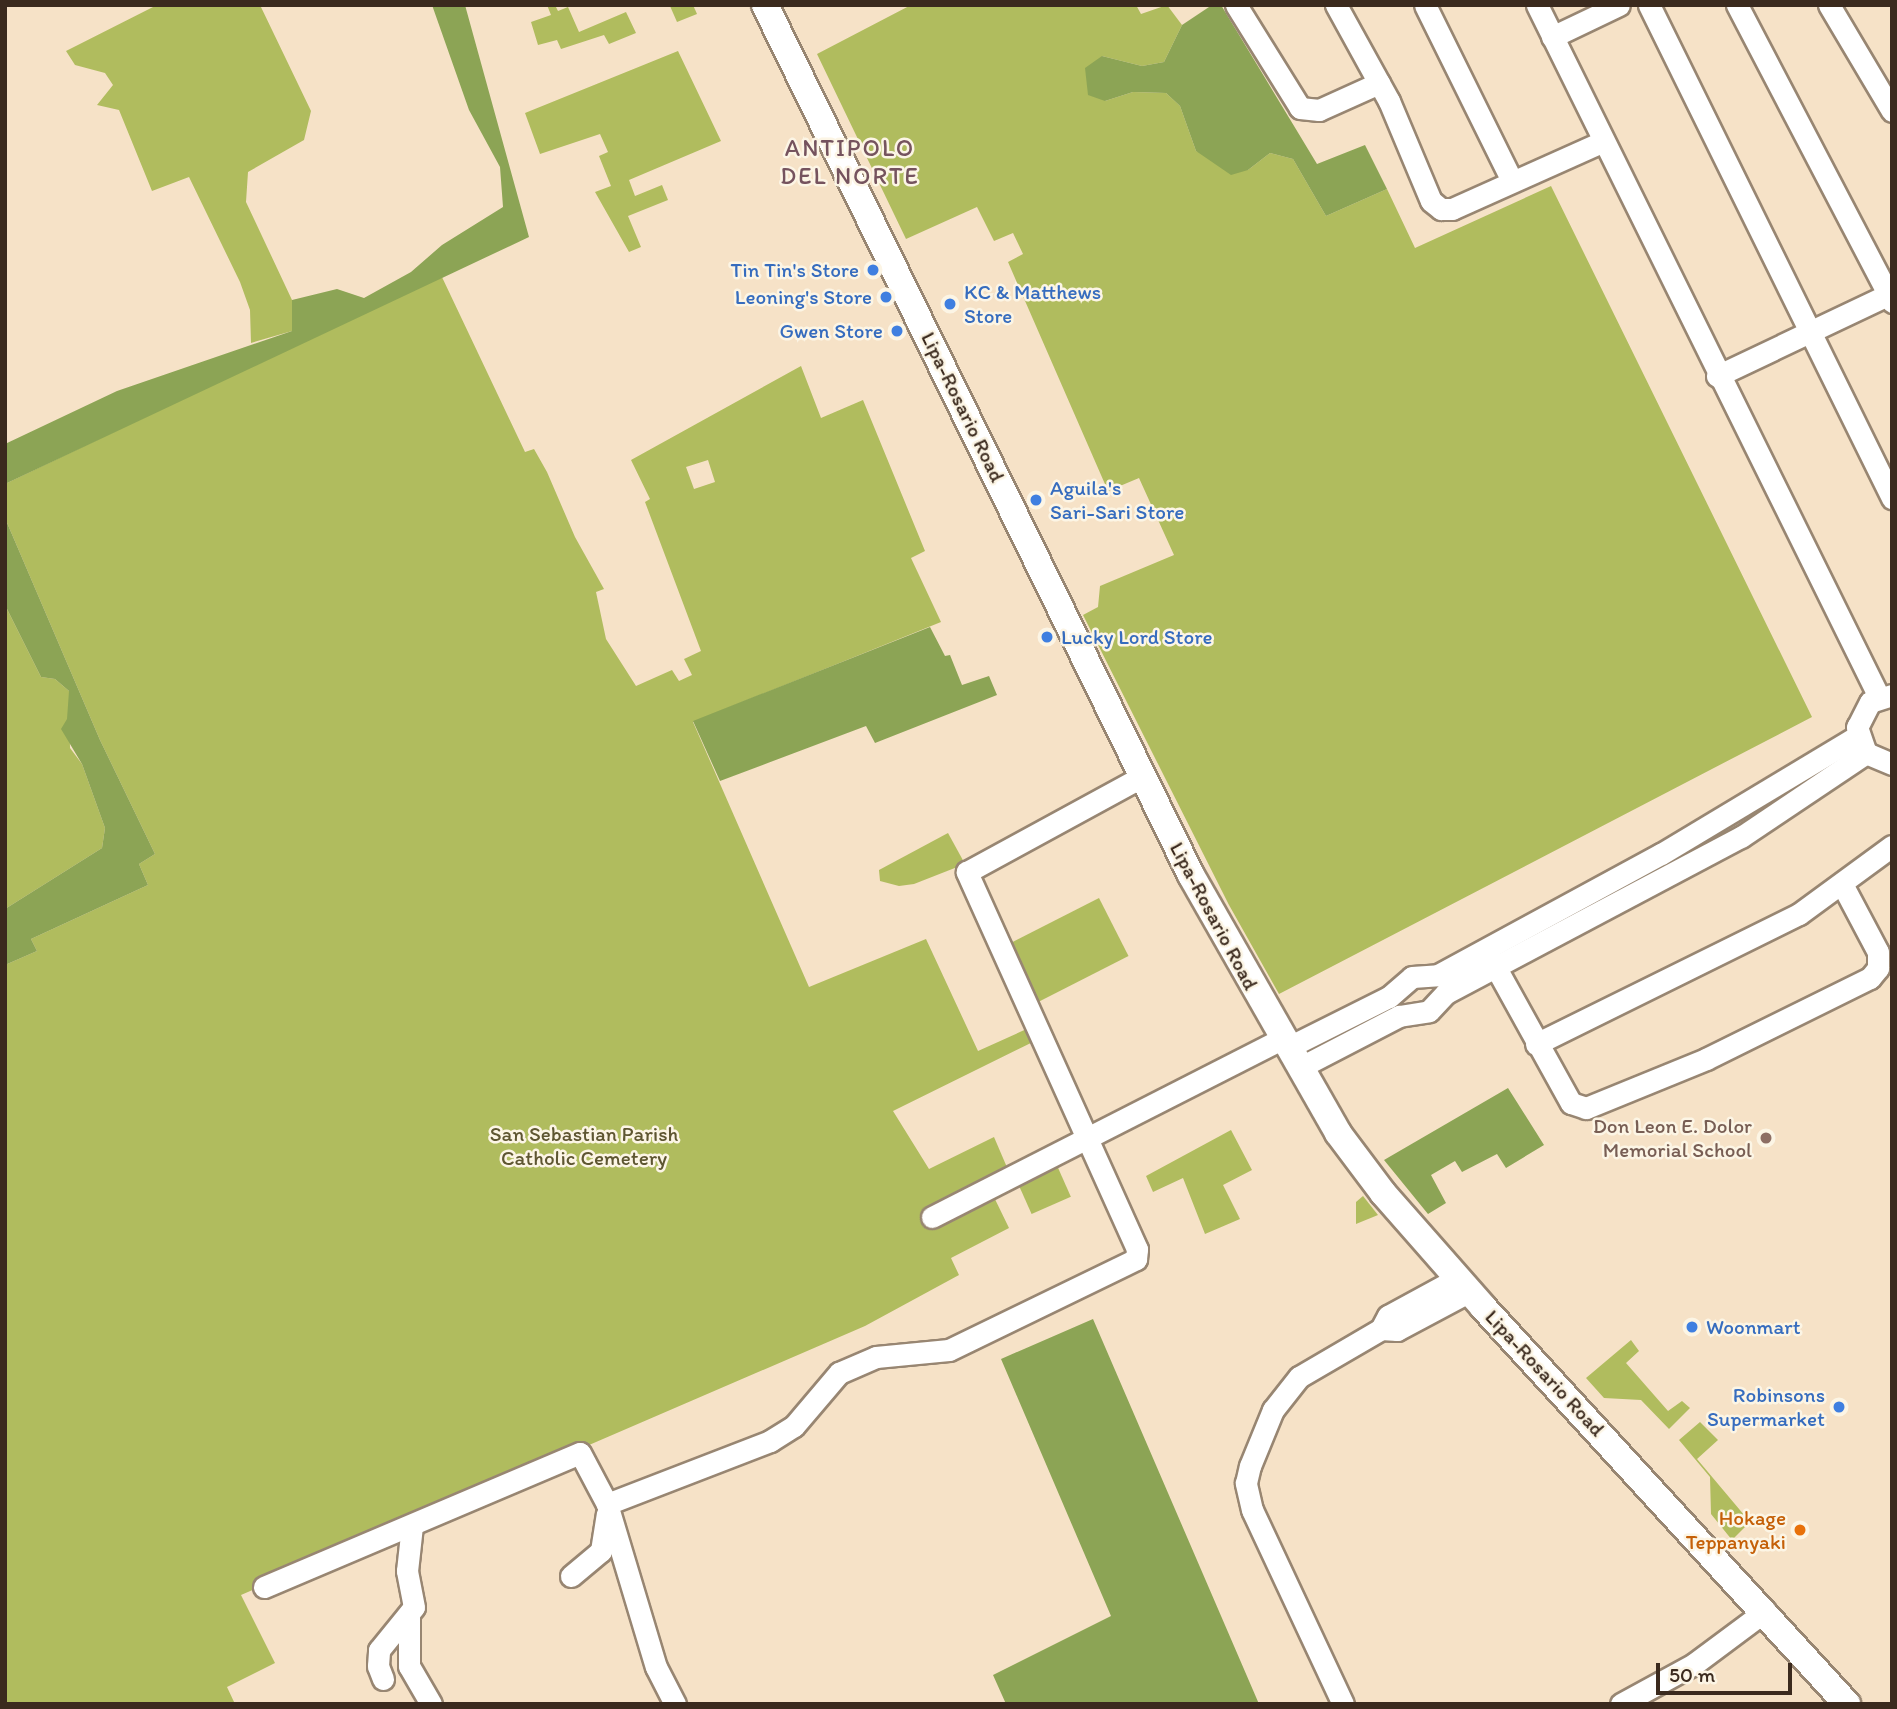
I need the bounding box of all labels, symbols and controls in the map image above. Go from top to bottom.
district label: ANTIPOLO DEL NORTE [781,134,919,190]
place label: Tin Tin's Store [730,257,859,283]
marker: Tin Tin's Store [865,262,881,278]
place label: KC & Matthews Store [964,279,1101,329]
place label: Leoning's Store [735,284,872,310]
marker: Leoning's Store [878,289,894,305]
marker: KC & Matthews Store [942,296,958,312]
place label: Gwen Store [780,318,883,344]
marker: Gwen Store [889,323,905,339]
street label: Lipa-Rosario Road [916,328,1010,486]
place label: Aguila's Sari-Sari Store [1050,475,1184,525]
marker: Aguila's Sari-Sari Store [1028,492,1044,508]
place label: Lucky Lord Store [1061,624,1212,650]
marker: Lucky Lord Store [1039,629,1055,645]
street label: Lipa-Rosario Road [1164,838,1264,994]
place label: Don Leon E. Dolor Memorial School [1592,1113,1752,1163]
park label: San Sebastian Parish Catholic Cemetery [490,1121,678,1171]
marker: Don Leon E. Dolor Memorial School [1758,1130,1774,1146]
street label: Lipa-Rosario Road [1480,1304,1610,1442]
place label: Woonmart [1706,1314,1801,1340]
marker: Woonmart [1684,1319,1700,1335]
place label: Robinsons Supermarket [1707,1382,1825,1432]
marker: Robinsons Supermarket [1831,1399,1847,1415]
place label: Hokage Teppanyaki [1686,1505,1786,1555]
marker: Hokage Teppanyaki [1792,1522,1808,1538]
scale bar [1659,1650,1796,1694]
text: 50 m [1669,1662,1715,1687]

